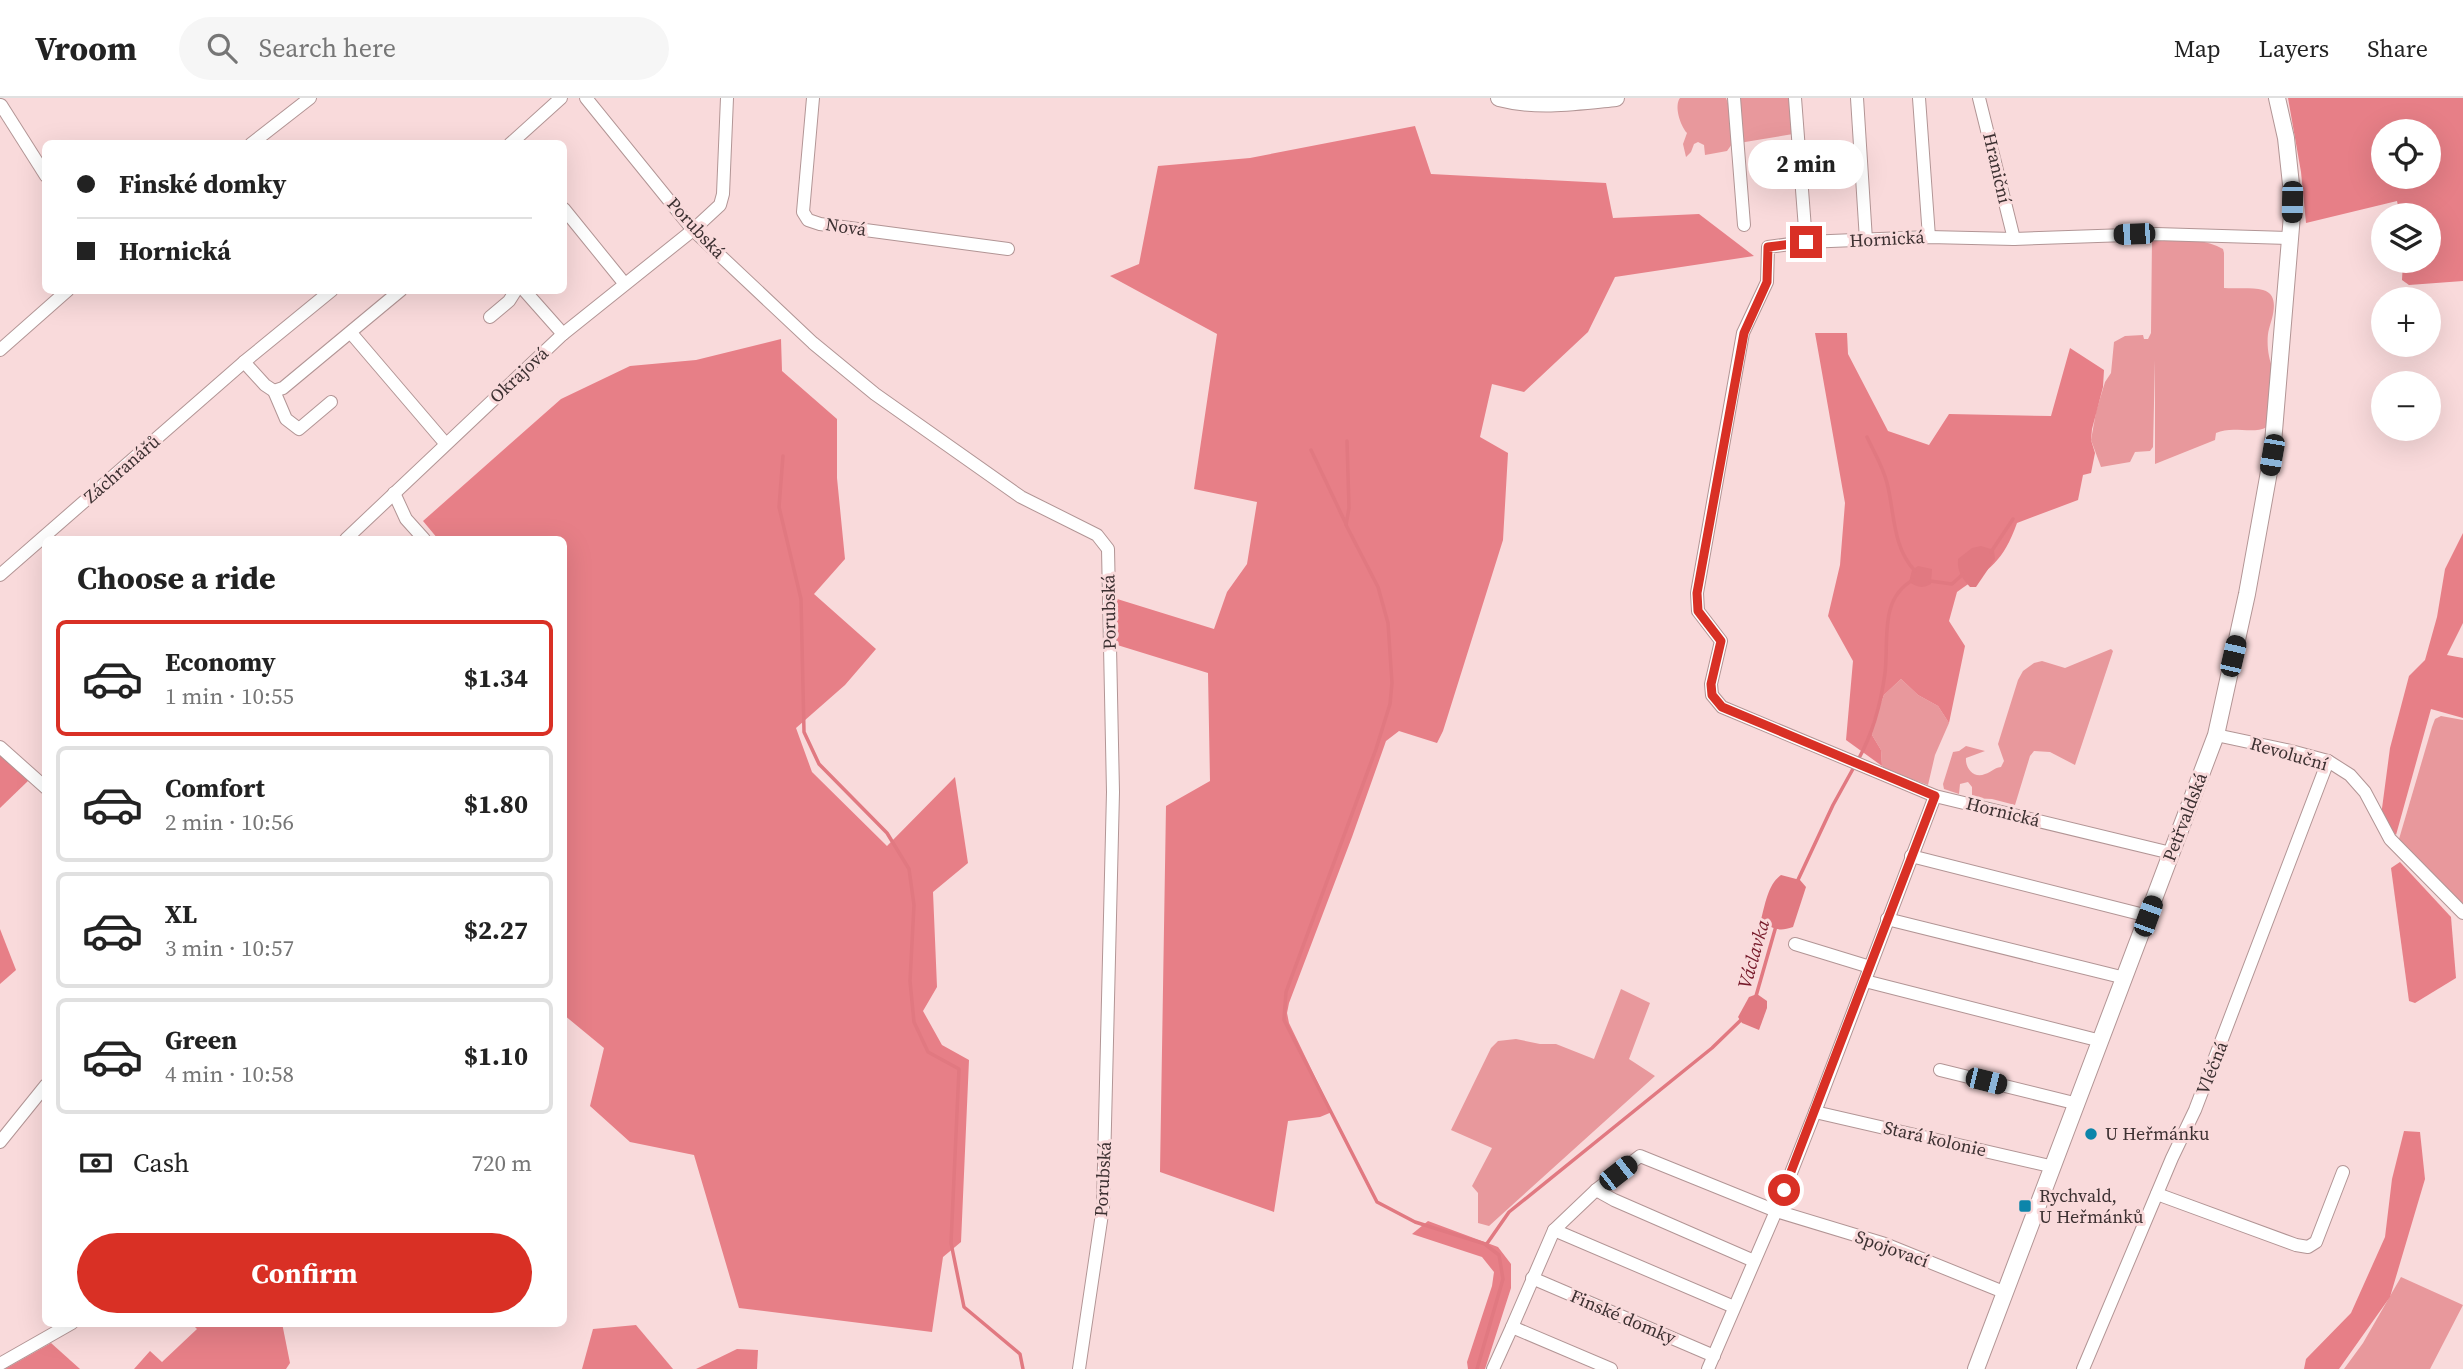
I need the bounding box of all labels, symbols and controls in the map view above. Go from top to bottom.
search box [179,17,669,80]
text: Vroom [35,26,137,71]
icon: search [203,29,241,67]
text: Search here [259,30,396,66]
text: Map [2174,32,2221,65]
text: Layers [2259,32,2329,65]
text: Share [2367,32,2428,65]
map controls [2371,119,2441,441]
button: locate [2371,119,2441,189]
street label: Hraniční [1977,130,2018,206]
callout: 2 min [1748,141,1864,190]
text: 2 min [1776,148,1836,180]
text: Finské domky [119,166,286,202]
car [2282,181,2303,223]
street label: Porubská [662,192,732,264]
button: layers [2371,203,2441,273]
street label: Nová [824,211,869,242]
car [2113,223,2156,245]
street label: Hornická [1849,224,1926,253]
route end [1790,226,1822,258]
text: Hornická [119,233,231,269]
button: + [2371,287,2441,357]
street label: Okrajová [484,340,554,408]
button: − [2371,371,2441,441]
street label: Záchranářů [78,429,165,509]
car [2259,432,2286,478]
text: Choose a ride [77,556,276,600]
street label: Porubská [1095,573,1122,650]
car [2219,633,2248,679]
text: Economy [165,644,276,680]
icon: car [81,647,144,710]
text: $1.34 [464,660,528,696]
text: 1 min · 10:55 [165,680,294,712]
street label: Revoluční [2247,731,2331,776]
street label: Petřvaldská [2156,768,2213,865]
text: Comfort [165,770,265,806]
icon: car [81,773,144,836]
text: $1.80 [464,786,528,822]
street label: Hornická [1964,790,2043,833]
text: 2 min · 10:56 [165,806,294,838]
car [2131,893,2166,939]
text: XL [165,896,197,932]
icon: car [81,899,144,962]
text: $2.27 [464,912,528,948]
water label: Václavka [1731,916,1775,991]
text: 3 min · 10:57 [165,932,294,964]
text: Green [165,1022,237,1058]
icon: car [81,1025,144,1088]
street label: Vléčná [2190,1037,2234,1098]
text: $1.10 [464,1038,528,1074]
text: 4 min · 10:58 [165,1058,294,1090]
car [1964,1066,2009,1096]
street label: Stará kolonie [1881,1115,1989,1162]
place label: U Heřmánku [2105,1121,2209,1146]
marker: U Heřmánku [2083,1126,2099,1142]
street label: Porubská [1088,1140,1117,1217]
icon: cash [77,1144,115,1182]
text: Cash [133,1145,189,1181]
text: 720 m [471,1147,532,1179]
car [1595,1152,1642,1194]
route start [1768,1174,1800,1206]
place label: Rychvald, U Heřmánků [2039,1183,2143,1229]
marker: Rychvald, U Heřmánků [2017,1198,2033,1214]
street label: Spojovací [1852,1224,1932,1273]
button: Confirm [77,1233,532,1313]
street label: Finské domky [1567,1283,1681,1350]

